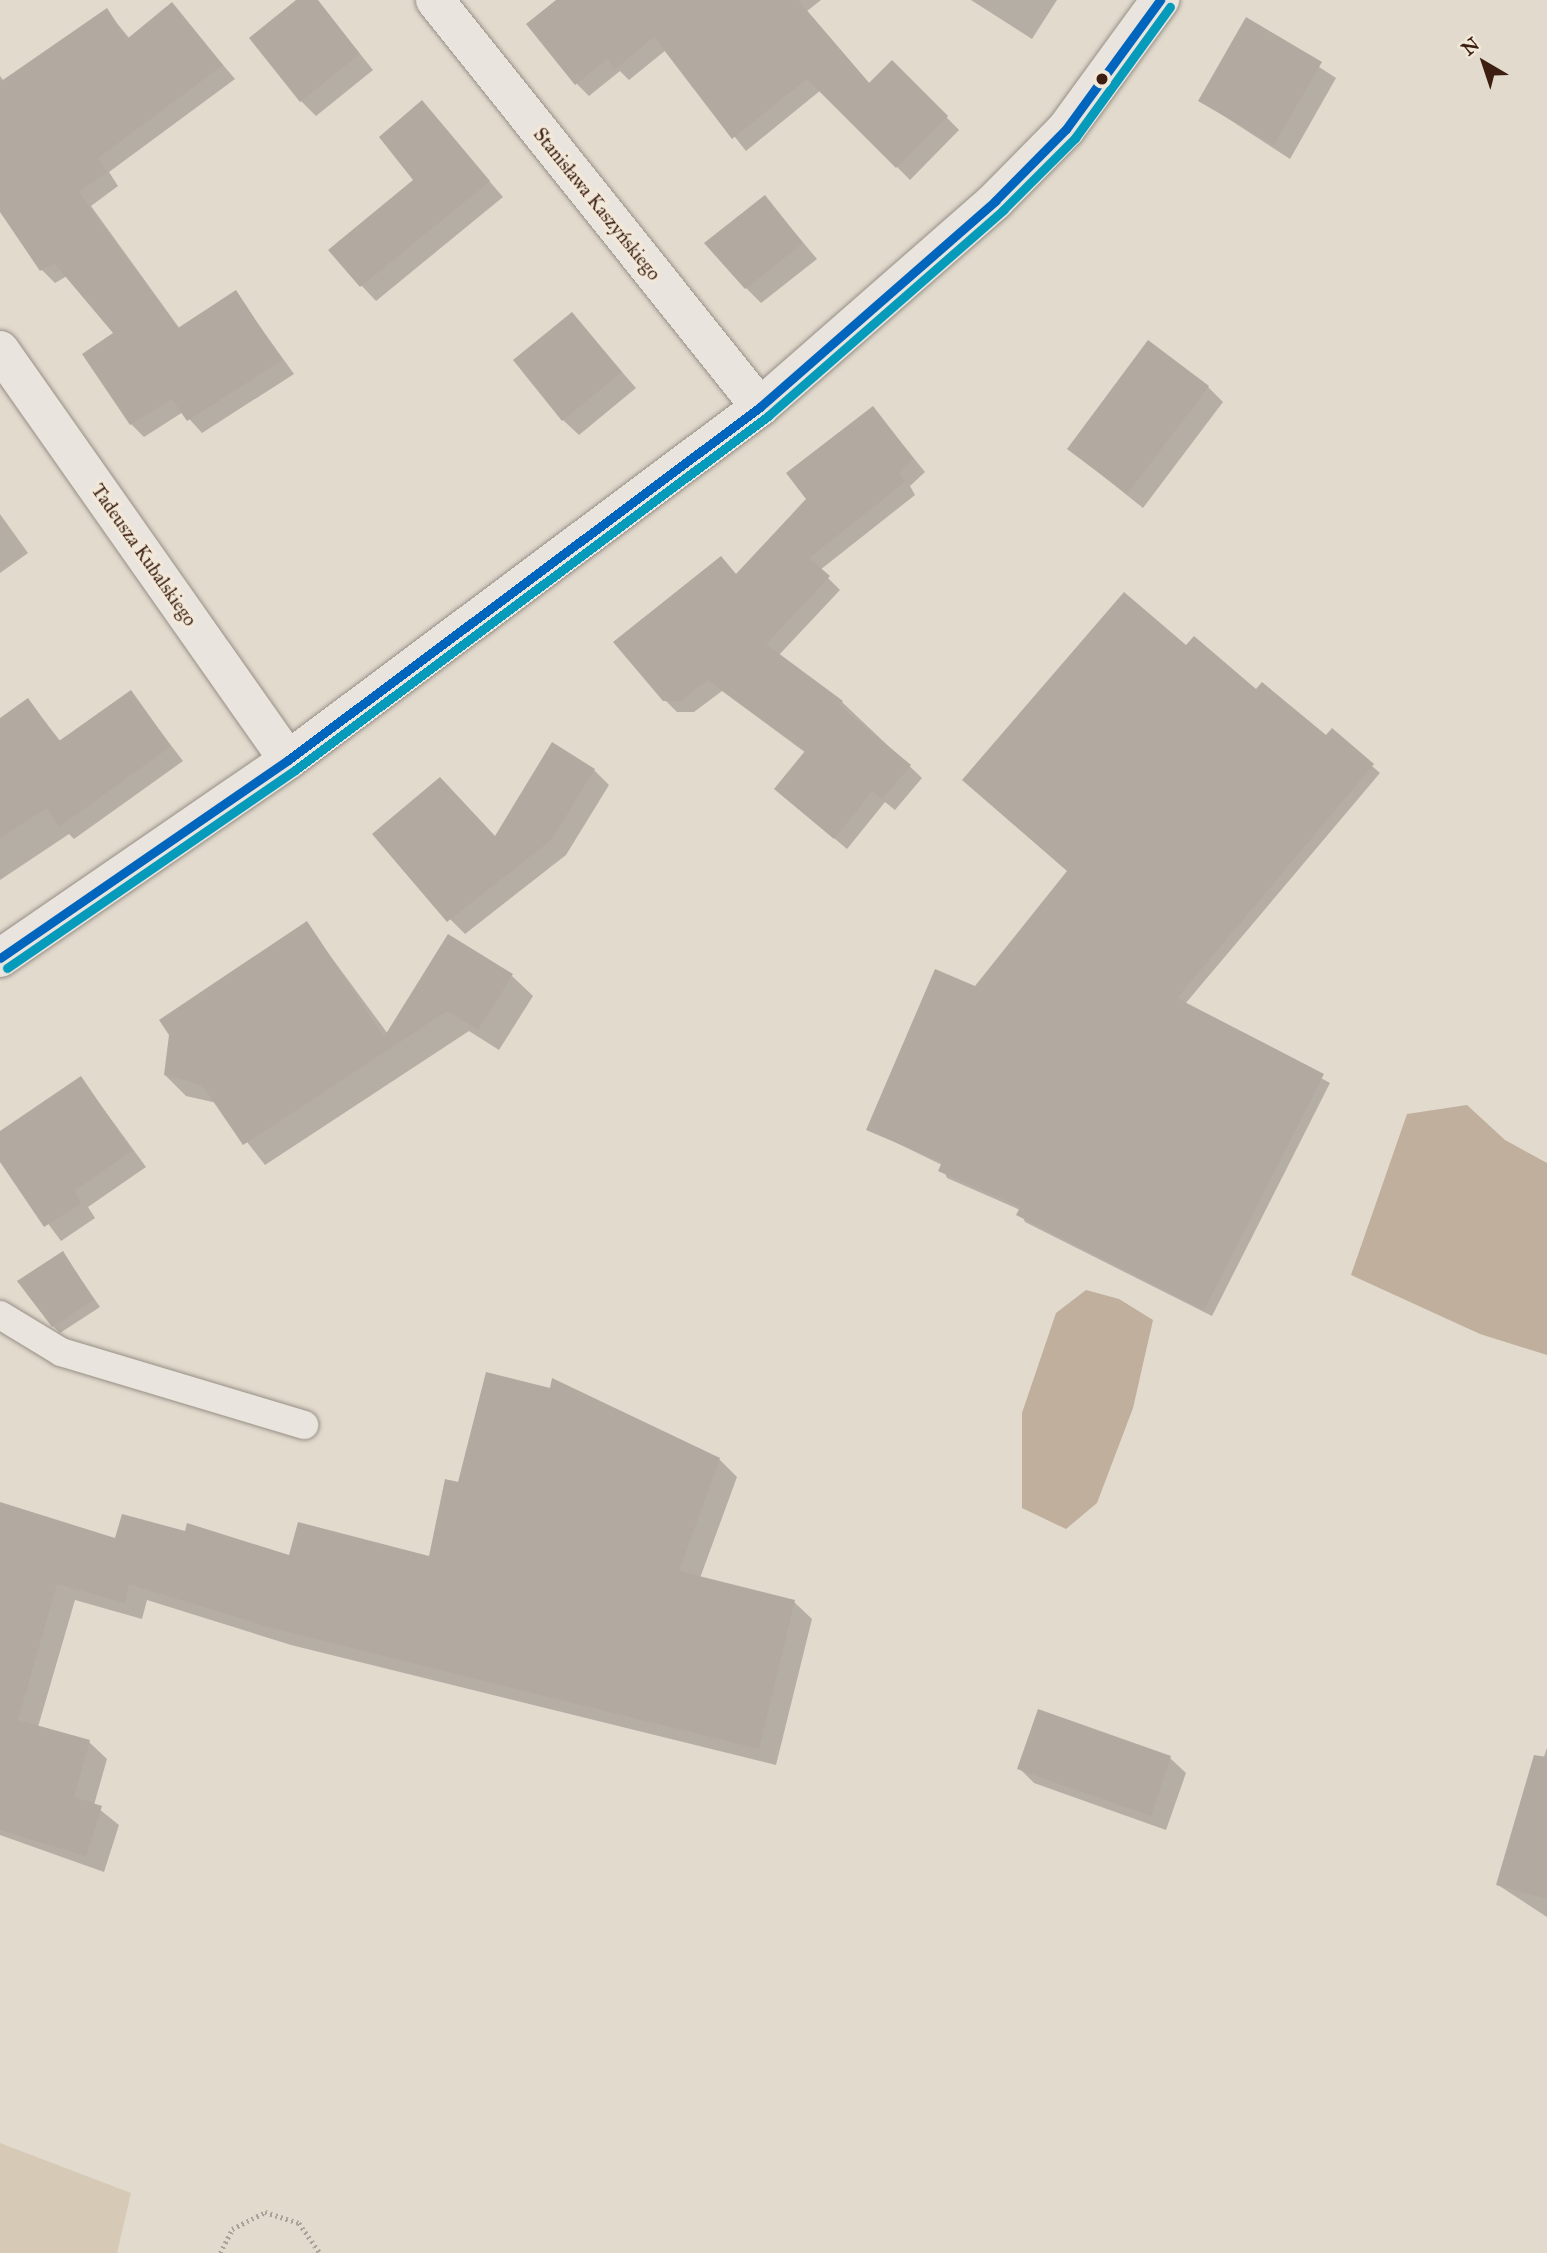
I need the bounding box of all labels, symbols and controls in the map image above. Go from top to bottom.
north arrow [1449,28,1519,98]
text: N [1457,32,1484,60]
unlabelled marker [1095,72,1109,86]
street label: Stanisława Kaszyńskiego [529,123,665,285]
street label: Tadeusza Kubalskiego [86,480,202,630]

